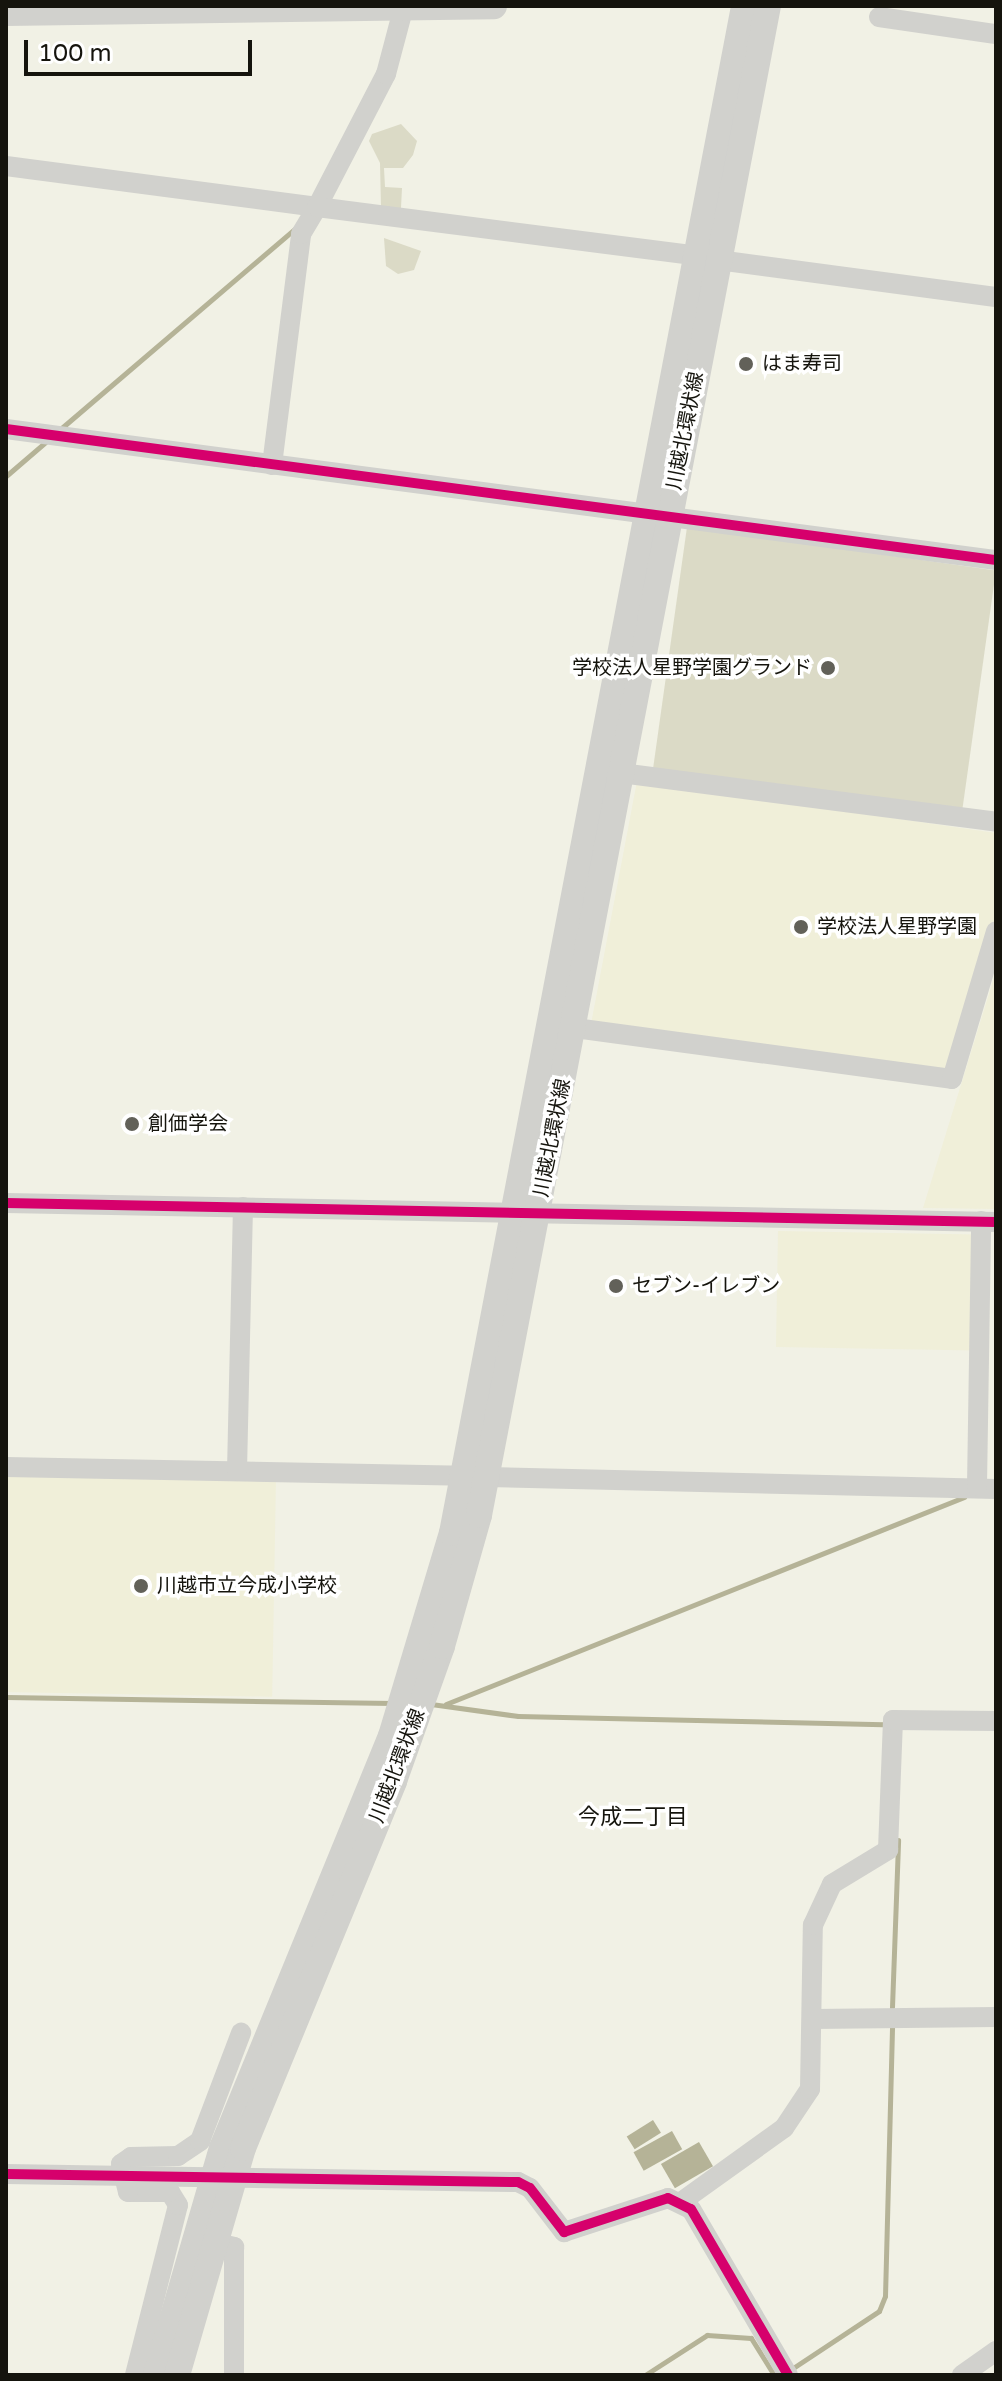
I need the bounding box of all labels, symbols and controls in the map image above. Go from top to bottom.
scale bar [28,24,256,74]
text: 100 m [38,39,112,68]
place label: はま寿司 [762,352,842,376]
marker: はま寿司 [737,355,755,373]
street label: 川越北環状線 [663,370,709,492]
place label: 学校法人星野学園グランド [572,656,812,680]
marker: 学校法人星野学園グランド [819,659,837,677]
place label: 学校法人星野学園 [817,915,977,939]
marker: 学校法人星野学園 [792,918,810,936]
street label: 川越北環状線 [530,1077,576,1199]
place label: 創価学会 [148,1112,228,1136]
marker: 創価学会 [123,1115,141,1133]
place label: セブン-イレブン [632,1274,780,1298]
marker: セブン-イレブン [607,1277,625,1295]
place label: 川越市立今成小学校 [157,1574,337,1598]
marker: 川越市立今成小学校 [132,1577,150,1595]
street label: 川越北環状線 [365,1706,431,1826]
district label: 今成二丁目 [578,1805,688,1831]

